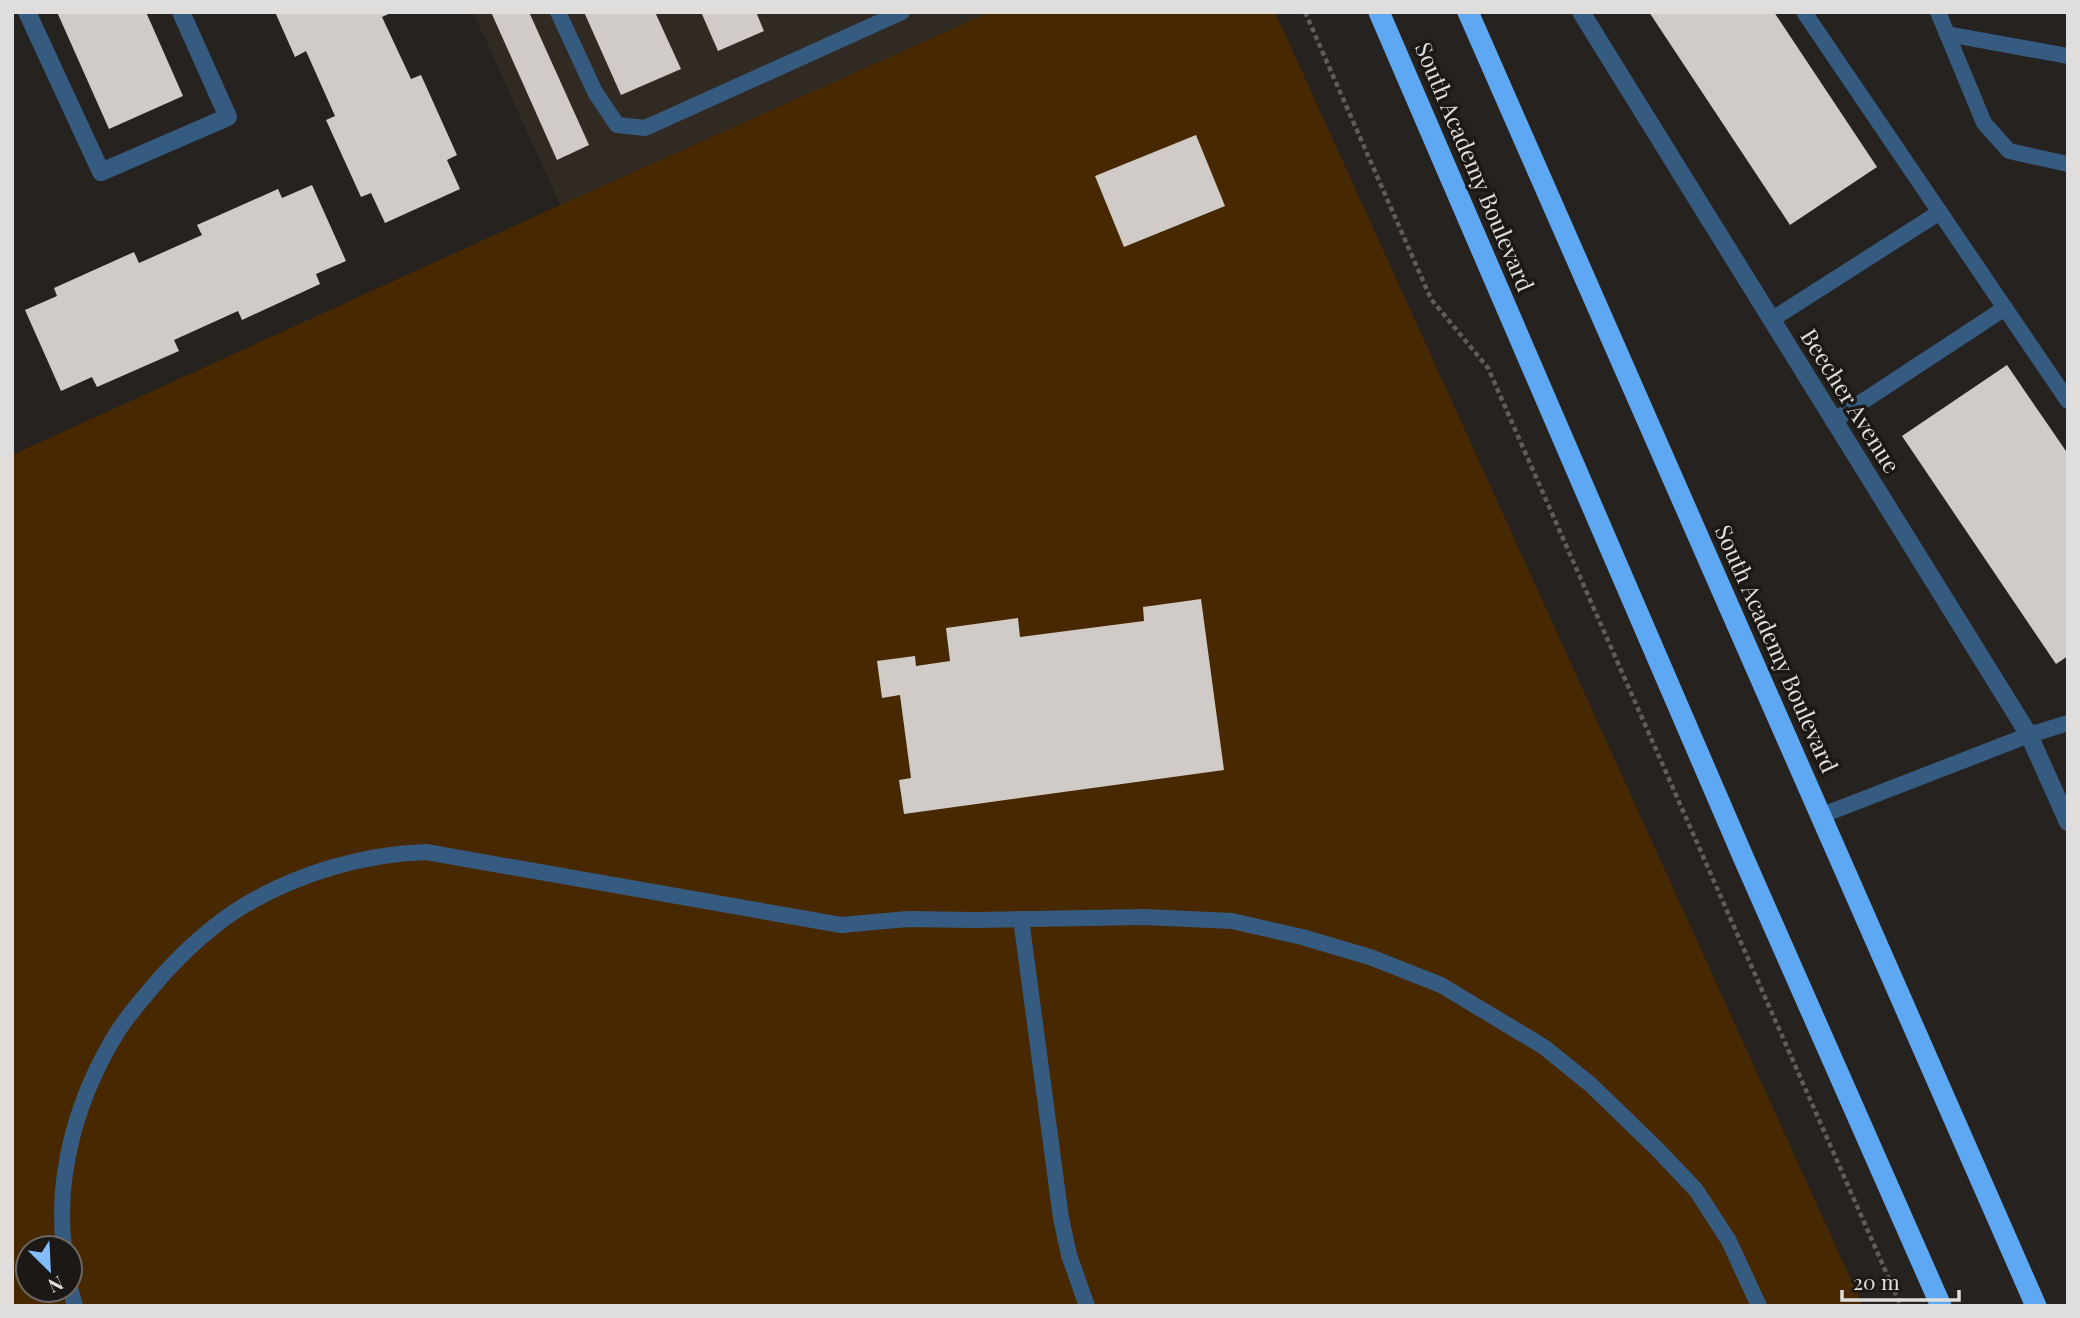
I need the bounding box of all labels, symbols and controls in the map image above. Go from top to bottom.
street label: South Academy Boulevard [1409,37,1542,296]
street label: Beecher Avenue [1795,322,1908,478]
street label: South Academy Boulevard [1709,520,1846,777]
north arrow [14,1234,84,1304]
scale bar [1842,1258,1959,1302]
text: 20 m [1853,1267,1900,1295]
text: N [45,1271,68,1300]

